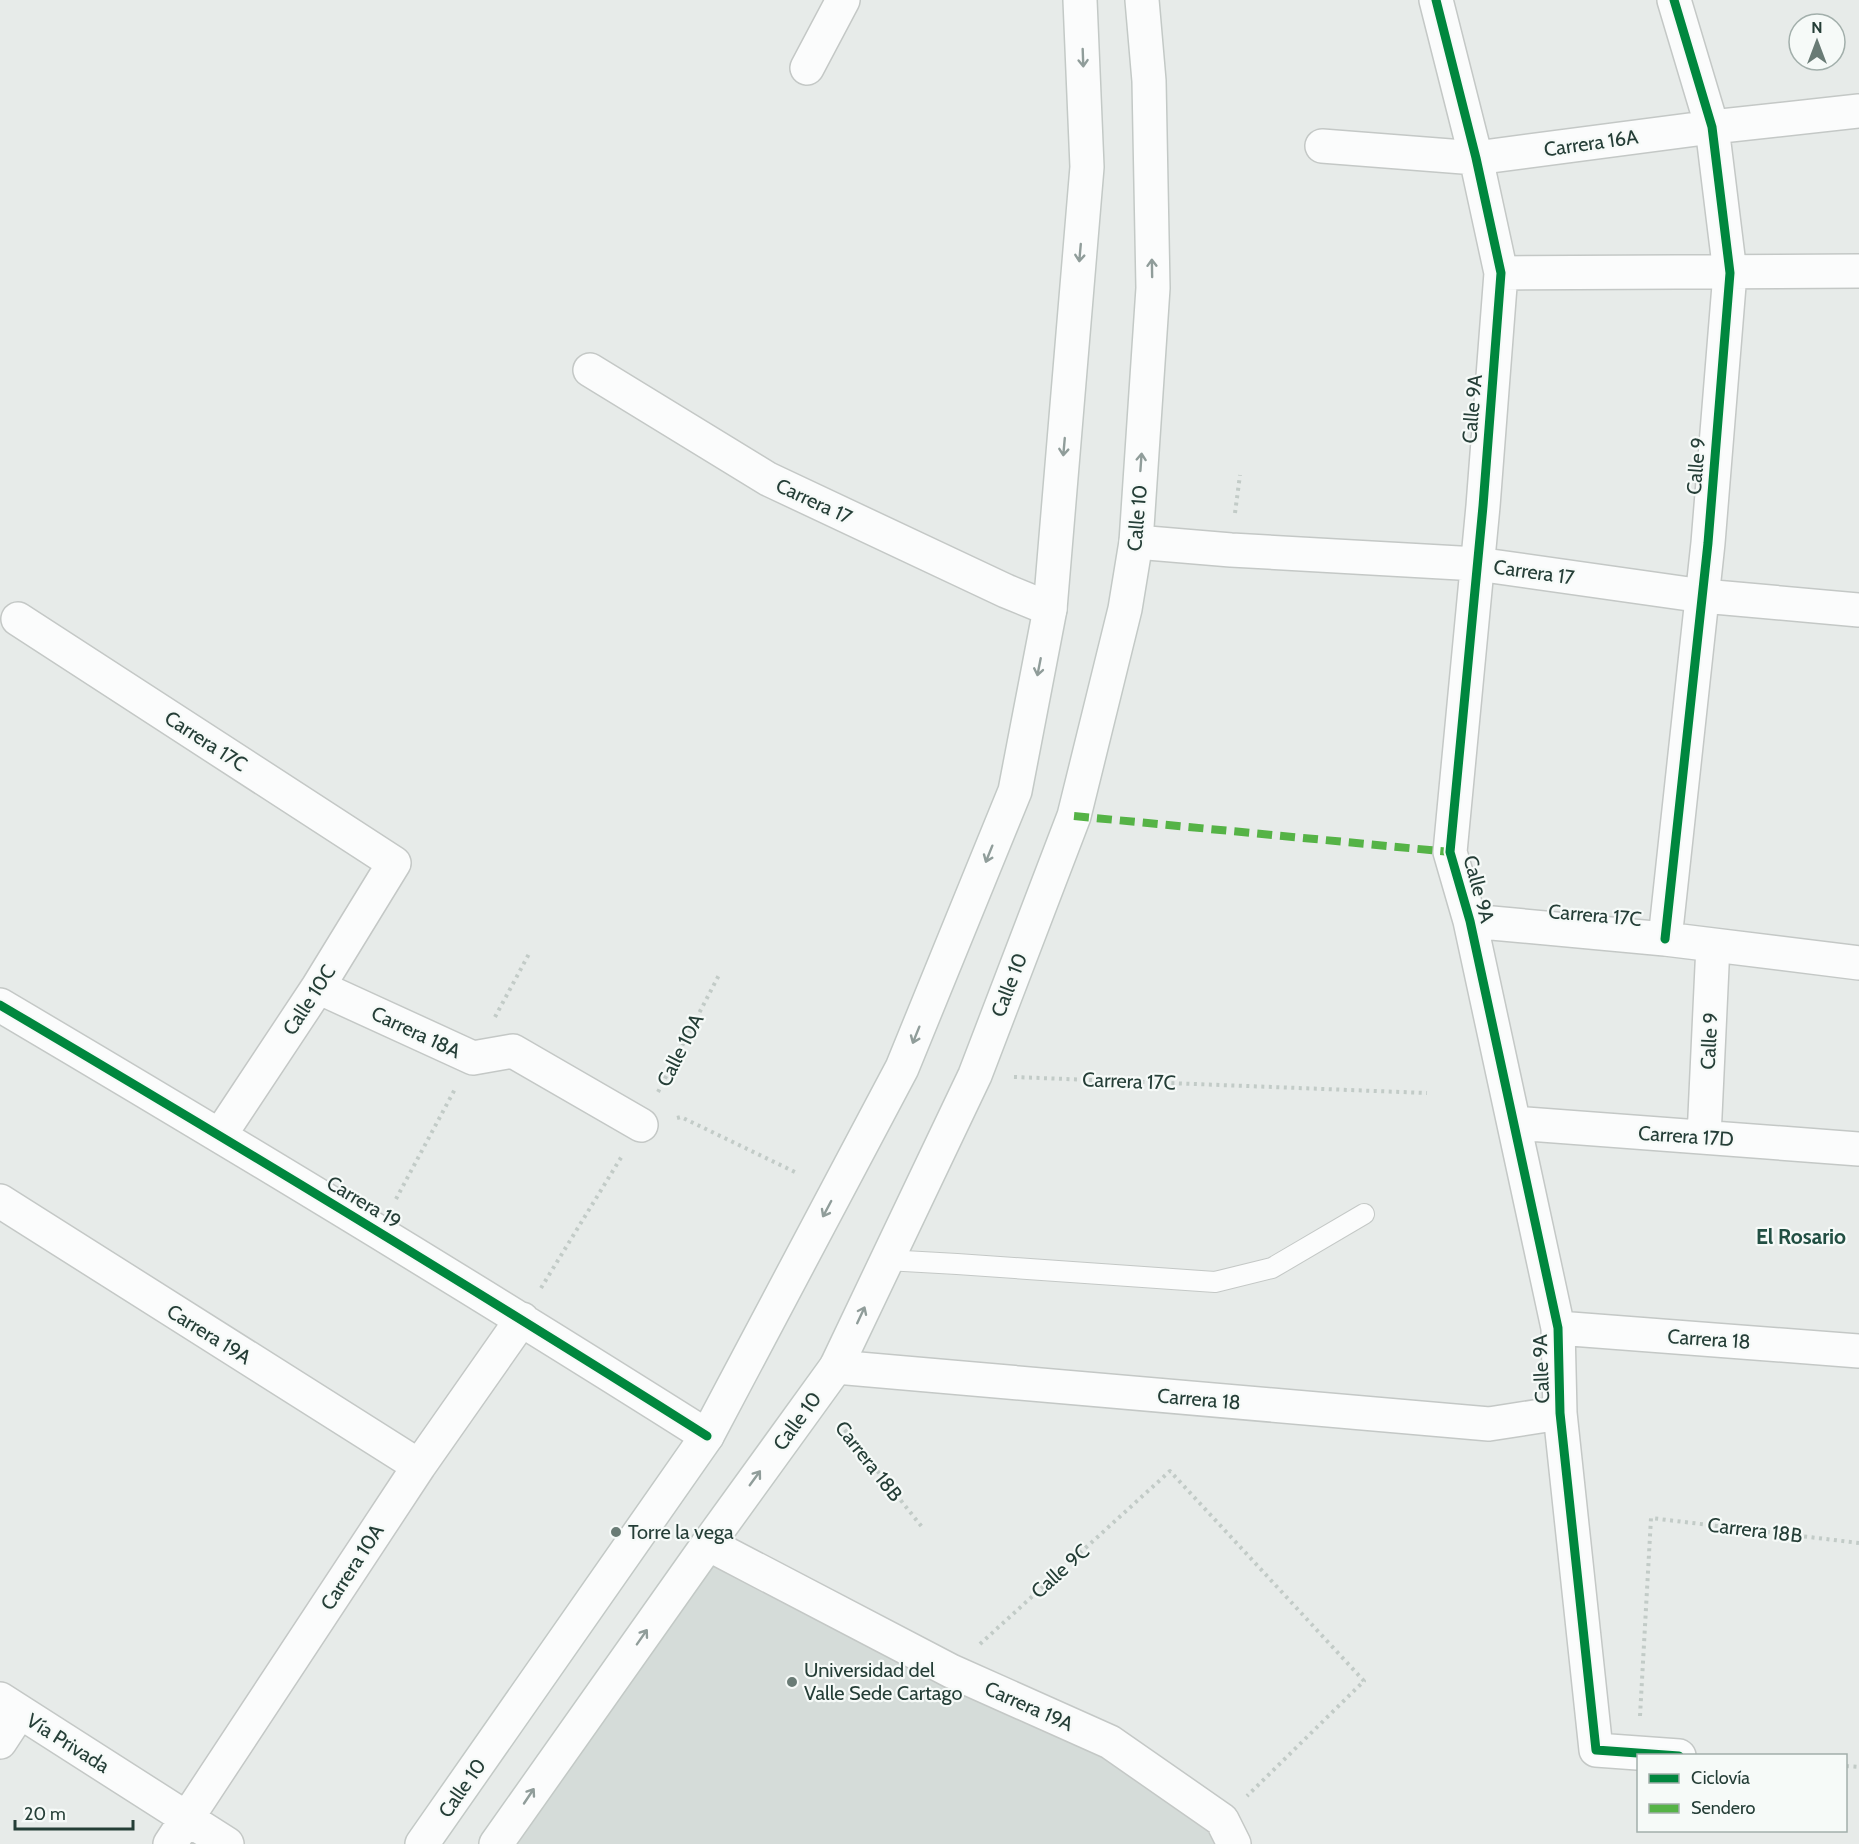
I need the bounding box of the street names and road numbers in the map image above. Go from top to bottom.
street label: Carrera 16A [1542,124,1640,161]
street label: Calle 9A [1457,373,1487,445]
street label: Calle 9 [1682,436,1710,496]
street label: Carrera 17 [772,473,856,529]
street label: Calle 10 [1122,484,1152,552]
street label: Carrera 17 [1492,554,1576,590]
street label: Carrera 17C [160,705,252,777]
street label: Calle 9A [1458,852,1500,926]
street label: Carrera 17C [1547,899,1643,931]
street label: Calle 10 [986,950,1032,1020]
street label: Calle 10C [277,960,341,1040]
street label: Carrera 18A [368,1001,465,1063]
street label: Calle 10A [651,1009,709,1090]
street label: Calle 9 [1696,1012,1722,1070]
street label: Carrera 17C [1082,1067,1176,1095]
street label: Carrera 17D [1637,1121,1735,1151]
street label: Carrera 19 [322,1170,406,1234]
street label: Carrera 19A [163,1299,256,1370]
street label: Carrera 18 [1667,1324,1751,1354]
street label: Calle 9A [1528,1333,1554,1404]
street label: Carrera 18 [1156,1383,1242,1415]
street label: Calle 10 [768,1387,826,1455]
street label: Carrera 18B [830,1416,908,1506]
street label: Carrera 18B [1706,1512,1804,1548]
street label: Carrera 10A [315,1519,389,1614]
street label: Calle 9C [1026,1539,1094,1603]
street label: Carrera 19A [981,1676,1078,1736]
street label: Vía Privada [22,1708,114,1778]
street label: Calle 10 [433,1754,491,1822]

